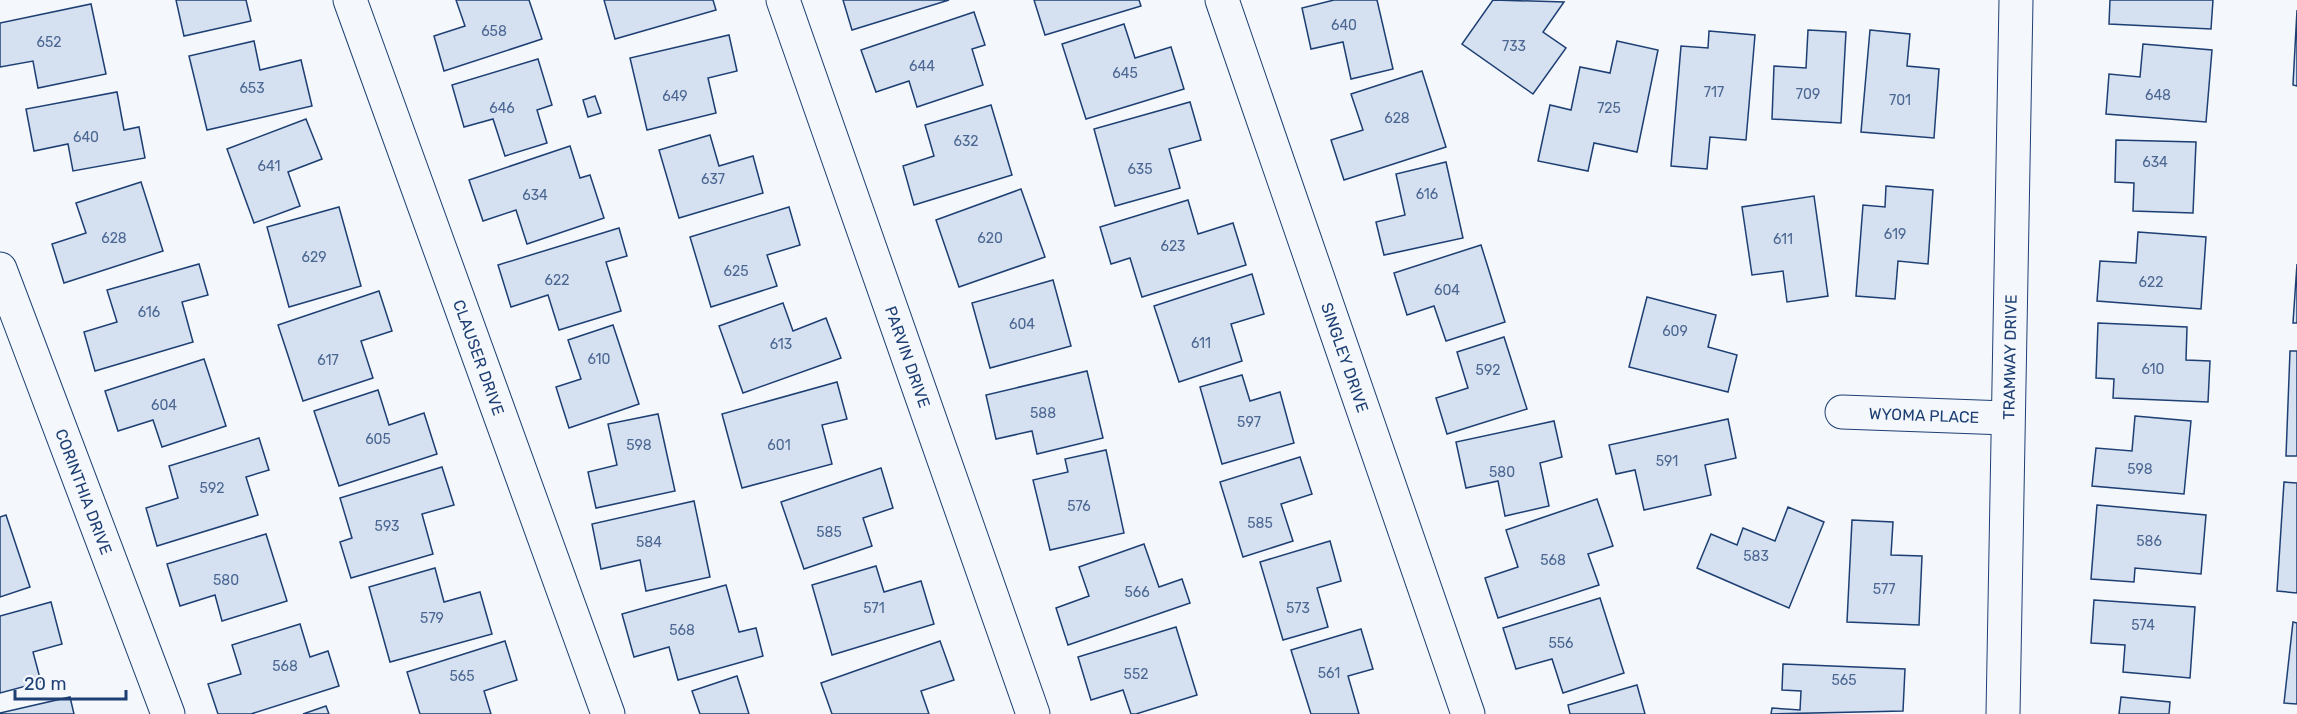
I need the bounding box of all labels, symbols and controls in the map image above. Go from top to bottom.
house number: 640 [1331,17,1357,34]
house number: 658 [481,23,507,40]
house number: 652 [37,34,61,51]
house number: 733 [1502,38,1526,55]
house number: 644 [909,58,935,75]
house number: 645 [1112,65,1138,82]
house number: 653 [239,80,265,97]
house number: 717 [1704,84,1724,101]
house number: 709 [1796,86,1820,103]
house number: 648 [2145,87,2171,104]
house number: 649 [662,88,688,105]
house number: 701 [1889,92,1911,109]
house number: 646 [489,100,515,117]
house number: 725 [1597,100,1621,117]
house number: 628 [1384,110,1410,127]
house number: 640 [73,129,99,146]
house number: 632 [953,133,979,150]
house number: 634 [2142,154,2168,171]
house number: 641 [258,158,280,175]
house number: 635 [1127,161,1153,178]
house number: 637 [701,171,725,188]
house number: 616 [1416,186,1438,203]
house number: 634 [522,187,548,204]
house number: 619 [1884,226,1906,243]
house number: 628 [101,230,127,247]
house number: 620 [977,230,1003,247]
house number: 611 [1773,231,1793,248]
house number: 623 [1160,238,1186,255]
house number: 629 [302,249,326,266]
house number: 625 [724,263,748,280]
house number: 622 [545,272,569,289]
house number: 622 [2139,274,2163,291]
house number: 604 [1434,282,1460,299]
street label: TRAMWAY DRIVE [1999,294,2021,420]
street label: CLAUSER DRIVE [449,297,508,418]
street label: SINGLEY DRIVE [1317,300,1372,415]
house number: 616 [138,304,160,321]
street label: PARVIN DRIVE [881,304,934,410]
house number: 604 [1009,316,1035,333]
house number: 609 [1662,323,1688,340]
house number: 611 [1191,335,1211,352]
house number: 613 [770,336,792,353]
house number: 610 [588,351,611,368]
house number: 617 [317,352,339,369]
house number: 610 [2142,361,2165,378]
house number: 592 [1476,362,1500,379]
house number: 604 [151,397,177,414]
street label: WYOMA PLACE [1868,404,1980,427]
house number: 588 [1030,405,1056,422]
house number: 597 [1237,414,1261,431]
street label: CORINTHIA DRIVE [51,426,116,557]
house number: 605 [365,431,391,448]
house number: 598 [626,437,652,454]
house number: 601 [767,437,791,454]
house number: 591 [1656,453,1678,470]
house number: 598 [2127,461,2153,478]
house number: 580 [1489,464,1515,481]
house number: 592 [200,480,224,497]
house number: 576 [1067,498,1091,515]
house number: 585 [1247,515,1273,532]
house number: 593 [375,518,399,535]
house number: 585 [816,524,842,541]
house number: 586 [2136,533,2162,550]
house number: 584 [636,534,662,551]
house number: 583 [1743,548,1769,565]
house number: 568 [1540,552,1566,569]
house number: 580 [213,572,239,589]
house number: 577 [1873,581,1895,598]
house number: 566 [1124,584,1150,601]
house number: 571 [863,600,885,617]
house number: 573 [1286,600,1310,617]
house number: 579 [420,610,444,627]
house number: 574 [2131,617,2155,634]
house number: 568 [669,622,695,639]
house number: 556 [1548,635,1574,652]
house number: 568 [272,658,298,675]
scale bar [15,663,126,701]
house number: 561 [1318,665,1340,682]
house number: 552 [1124,666,1148,683]
house number: 565 [449,668,475,685]
house number: 565 [1831,672,1857,689]
text: 20 m [24,673,66,695]

